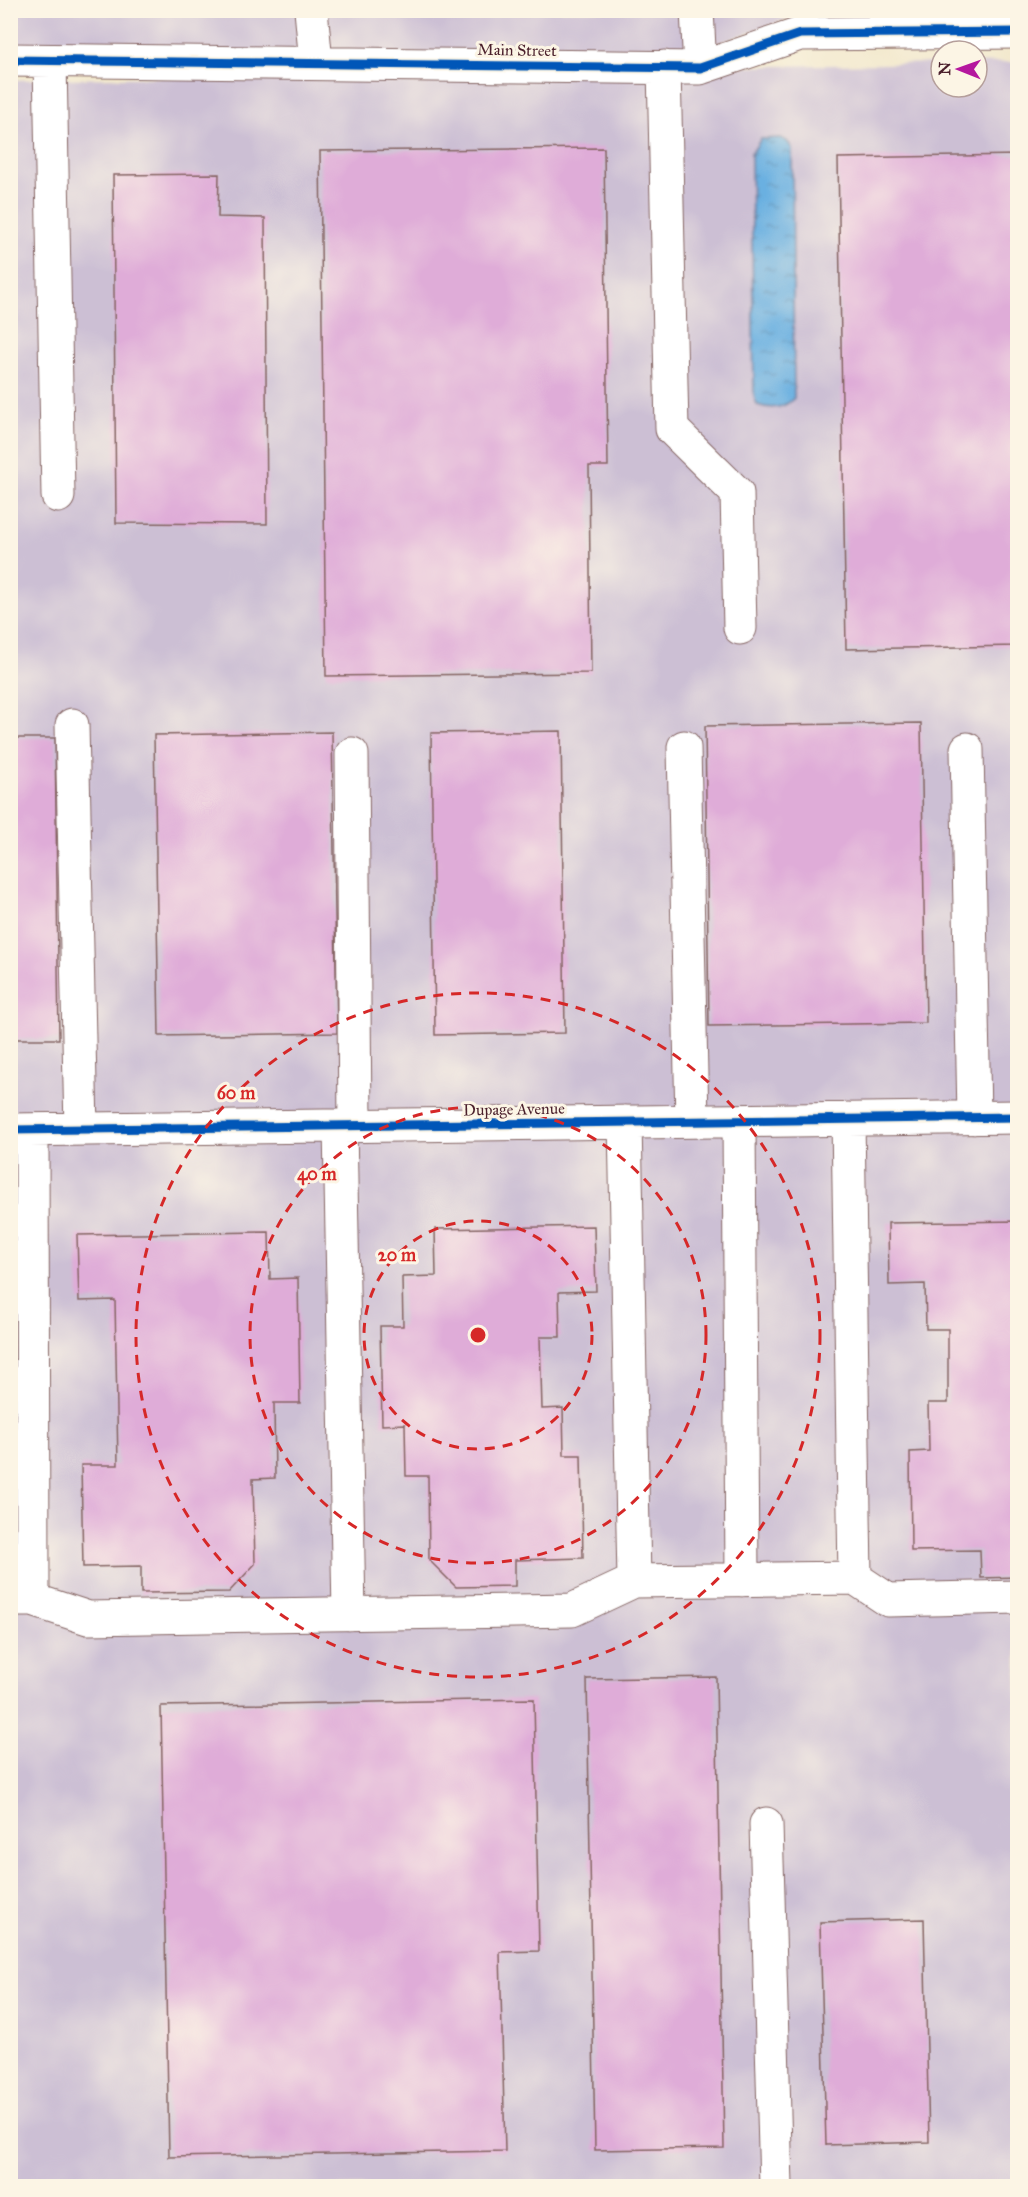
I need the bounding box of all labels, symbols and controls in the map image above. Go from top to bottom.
north arrow [929,39,989,99]
street label: Main Street [477,40,557,60]
text: N [935,61,954,76]
text: 60 m [217,1082,256,1104]
street label: Dupage Avenue [463,1099,565,1120]
text: 40 m [297,1163,338,1186]
text: 20 m [378,1244,417,1266]
centre of rings [468,1325,488,1345]

